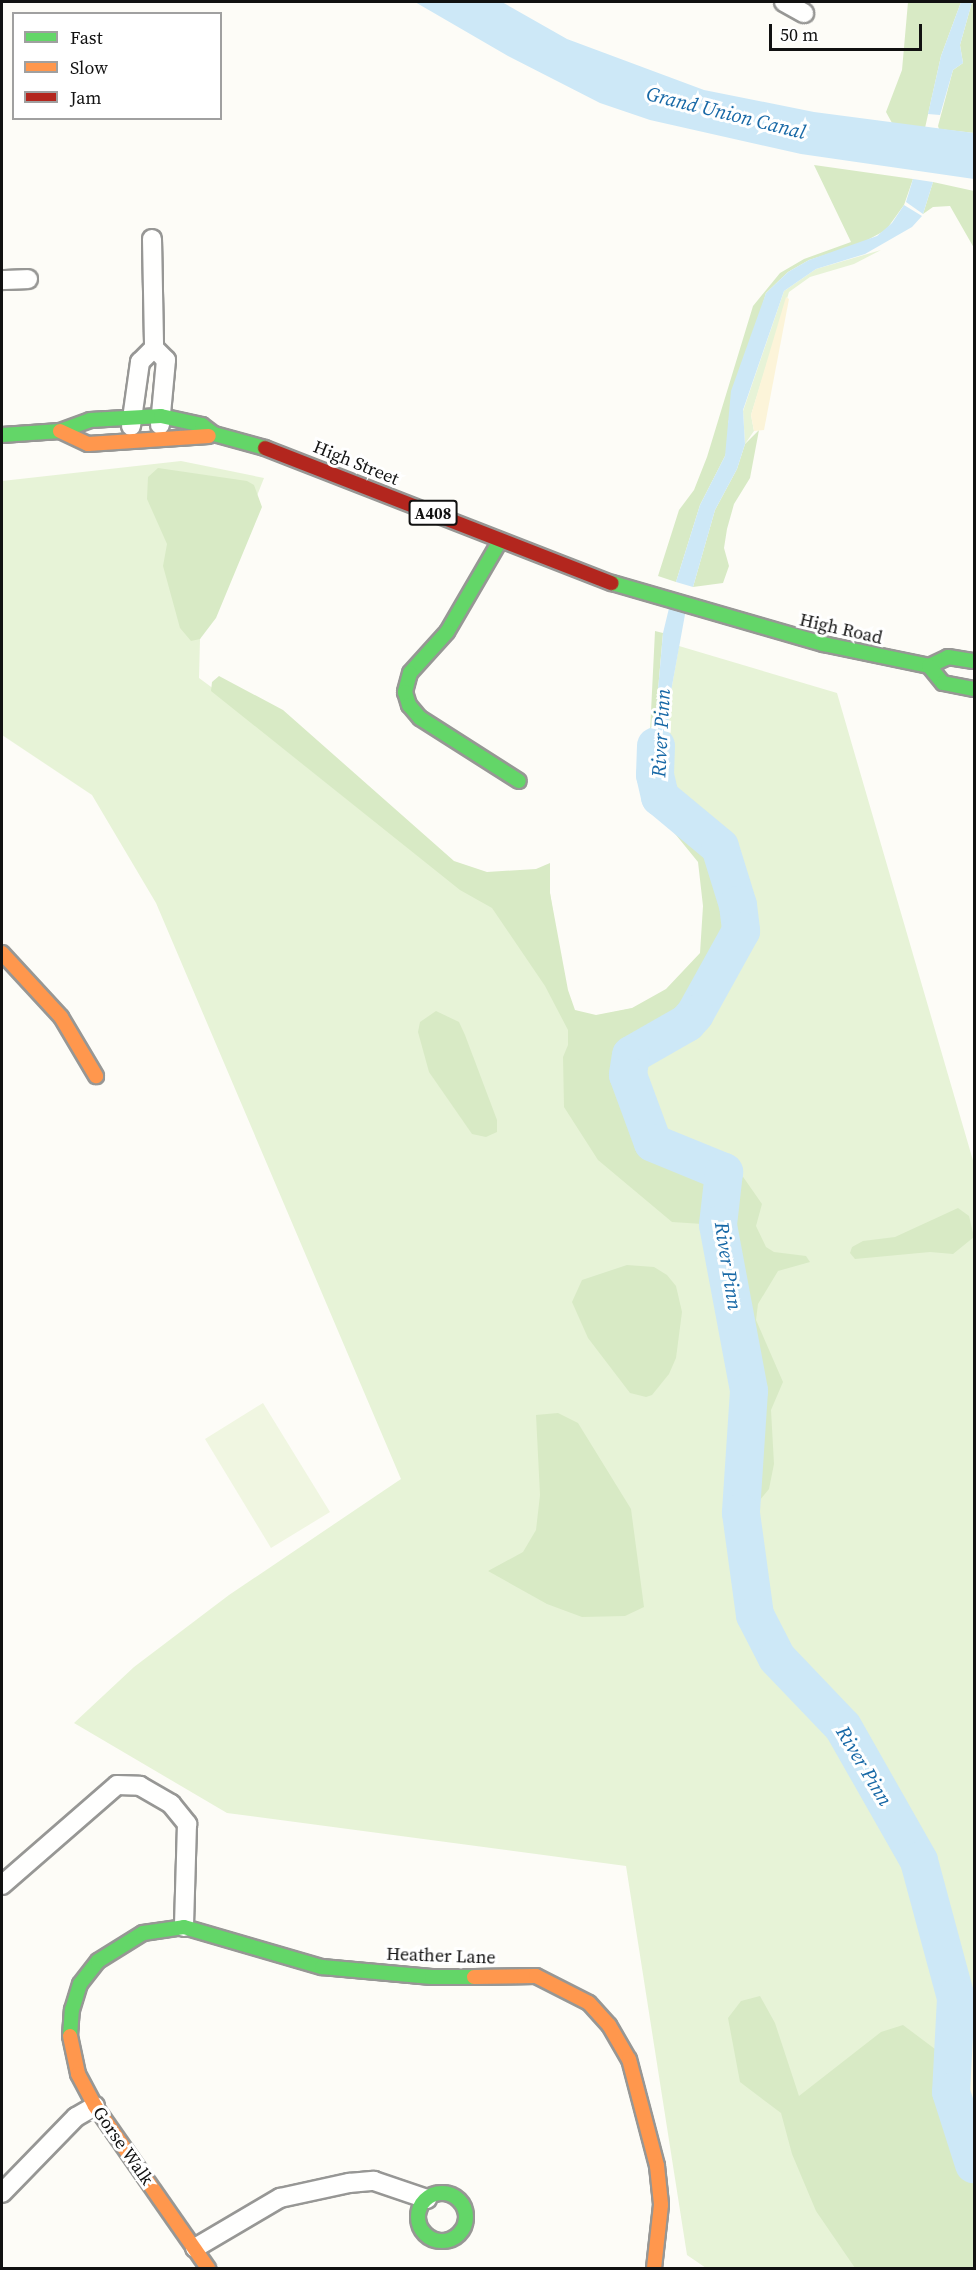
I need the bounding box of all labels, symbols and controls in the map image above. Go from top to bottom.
legend [12,12,222,120]
scale bar [772,12,925,50]
text: 50 m [780,22,818,47]
text: Fast [70,25,103,50]
text: Slow [70,55,108,80]
water label: Grand Union Canal [644,82,808,144]
text: Jam [70,85,102,110]
street label: High Street [310,436,402,490]
road number: A408 [408,500,458,526]
street label: High Road [797,609,885,649]
water label: River Pinn [647,688,675,778]
water label: River Pinn [709,1220,747,1312]
water label: River Pinn [831,1722,897,1810]
street label: Heather Lane [386,1943,496,1969]
street label: Gorse Walk [88,2102,158,2190]

